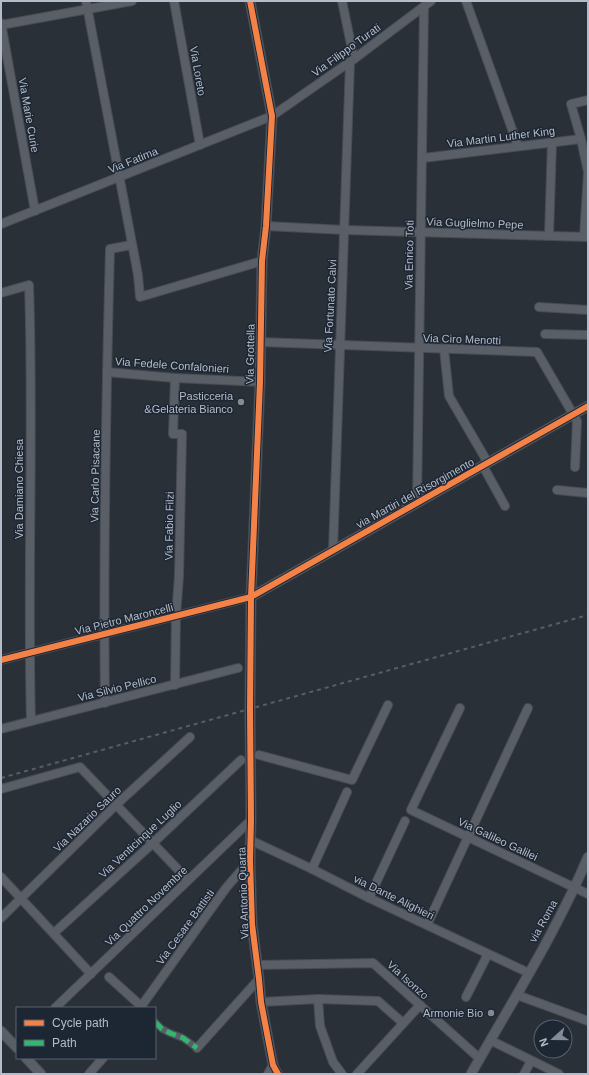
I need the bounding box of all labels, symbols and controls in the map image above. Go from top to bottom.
street label: Via Filippo Turati [309,21,383,79]
street label: Via Loreto [188,45,208,97]
street label: Via Marie Curie [17,77,41,153]
street label: Via Martin Luther King [446,124,556,150]
street label: Via Fatima [106,144,160,175]
street label: Via Guglielmo Pepe [426,215,524,231]
street label: Via Enrico Toti [402,220,416,290]
street label: Via Fortunato Calvi [322,259,338,353]
street label: Via Grottella [243,323,257,384]
street label: Via Ciro Menotti [423,332,501,346]
street label: Via Fedele Confalonieri [115,355,229,375]
place label: Pasticceria &Gelateria Bianco [144,390,234,415]
marker: Pasticceria &Gelateria Bianco [236,397,246,407]
street label: Via Carlo Pisacane [88,429,102,523]
street label: Via Damiano Chiesa [13,438,25,539]
street label: via Martiri del Risorgimento [354,455,476,531]
street label: Via Fabio Filzi [162,491,176,561]
street label: Via Pietro Maroncelli [74,601,174,637]
street label: Via Silvio Pellico [76,672,158,704]
street label: Via Nazario Sauro [51,784,123,854]
street label: Via Venticinque Luglio [96,798,184,880]
street label: Via Galileo Galilei [456,815,540,863]
street label: Via Antonio Quarta [235,846,251,939]
street label: Via Quattro Novembre [103,864,189,948]
street label: via Dante Alighieri [352,872,436,922]
street label: Via Cesare Battisti [154,887,216,967]
street label: via Roma [526,897,560,944]
street label: Via Isonzo [385,958,431,1002]
legend [16,1007,156,1059]
place label: Armonie Bio [423,1007,483,1019]
marker: Armonie Bio [486,1008,496,1018]
text: Cycle path [52,1016,109,1030]
north arrow [533,1019,573,1059]
text: Path [52,1036,77,1050]
text: N [537,1037,551,1048]

